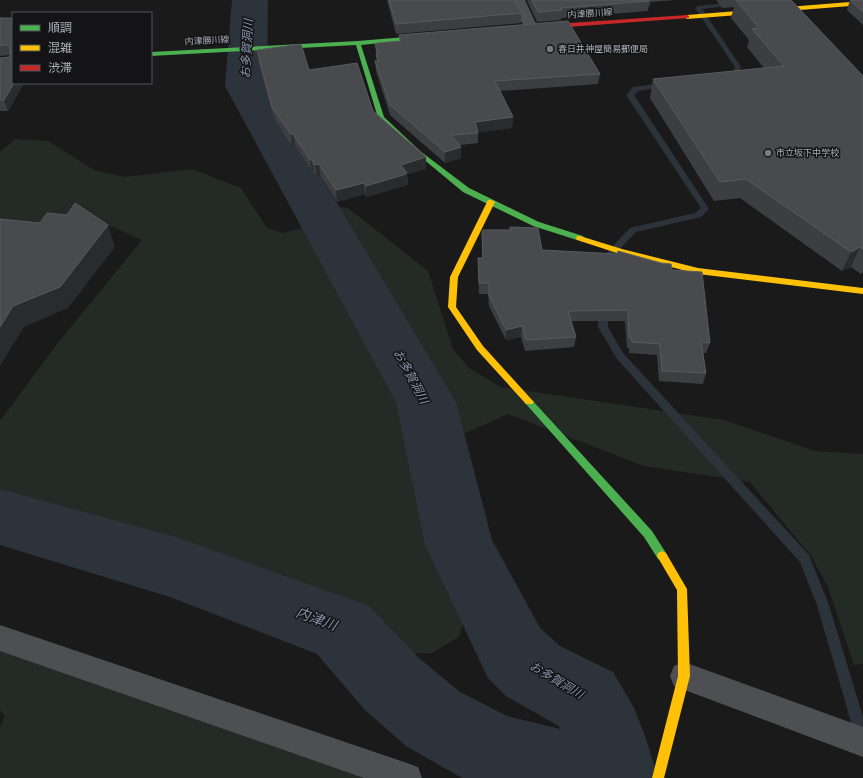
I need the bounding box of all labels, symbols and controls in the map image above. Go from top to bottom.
street label: 内津勝川線 [567,7,614,21]
legend [12,12,152,84]
water label: お多賀洞川 [238,17,258,79]
text: 順調 [48,21,72,37]
street label: 内津勝川線 [184,34,231,48]
text: 混雑 [48,41,72,57]
marker: 春日井神屋簡易郵便局 [545,44,555,54]
place label: 春日井神屋簡易郵便局 [558,44,648,55]
text: 渋滞 [48,61,72,77]
marker: 市立坂下中学校 [763,148,773,158]
place label: 市立坂下中学校 [776,148,839,159]
water label: お多賀洞川 [389,347,432,409]
water label: 内津川 [293,605,341,636]
water label: お多賀洞川 [526,659,588,704]

